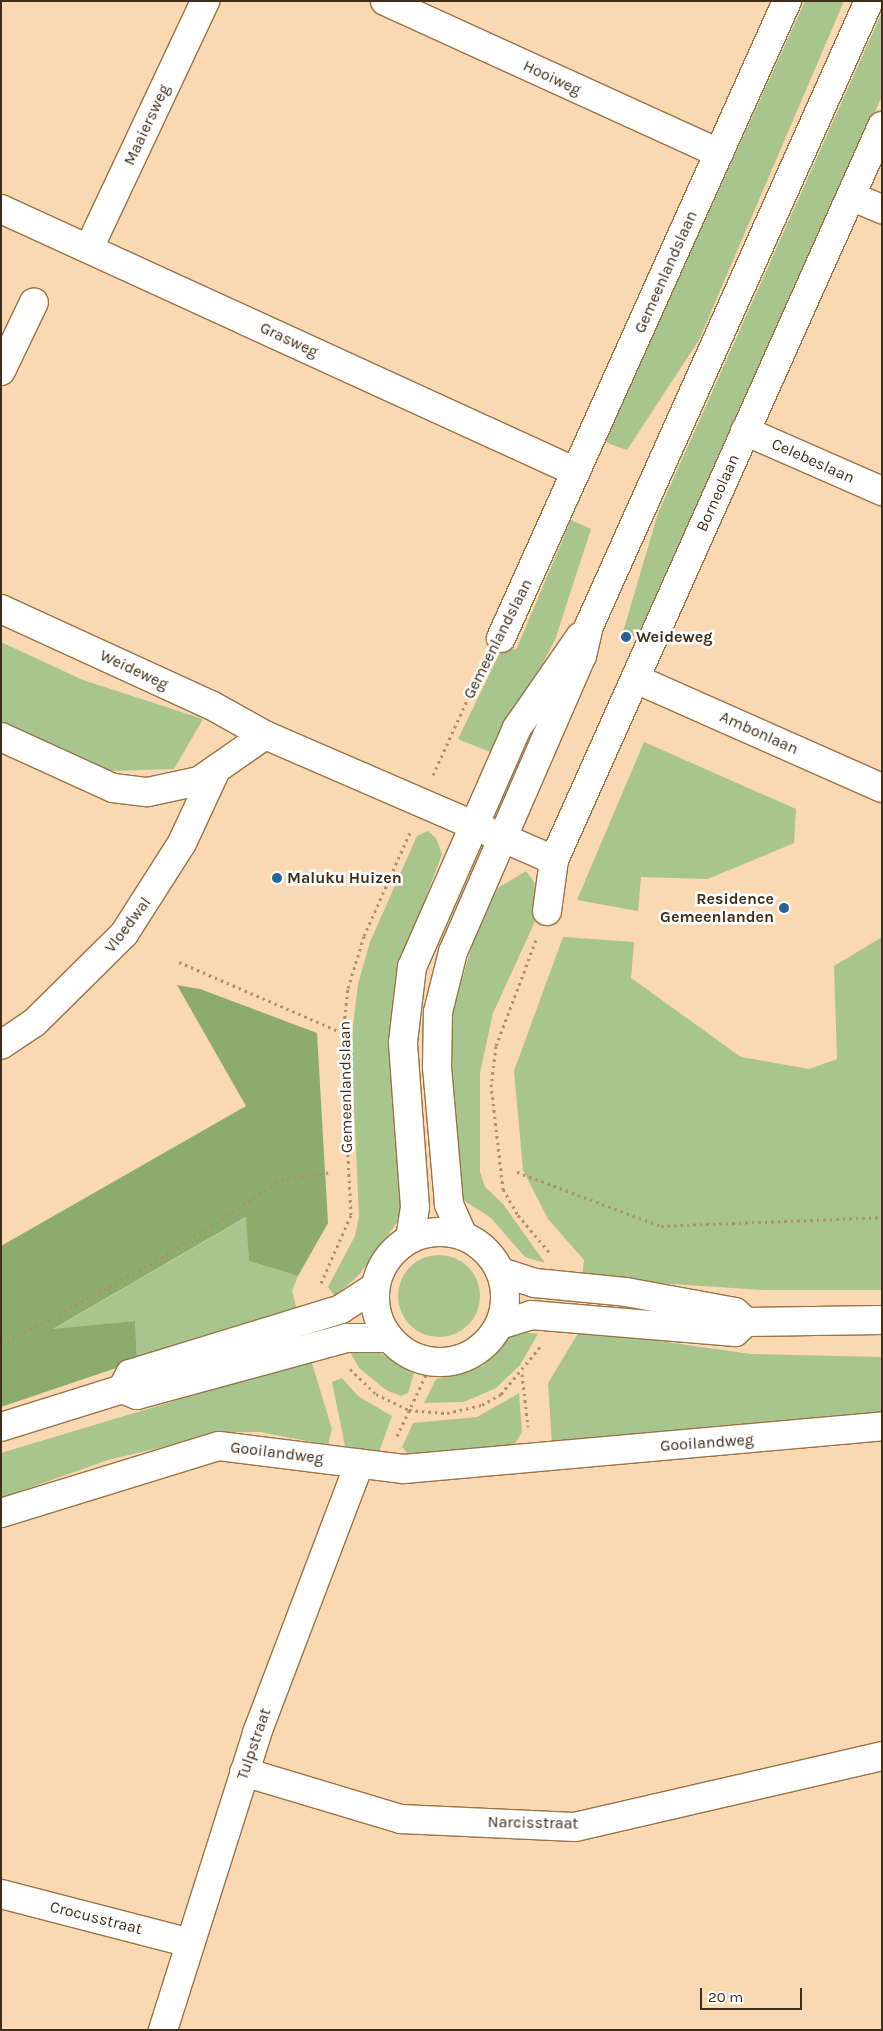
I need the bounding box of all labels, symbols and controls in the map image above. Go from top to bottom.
street label: Hooiweg [520,56,584,100]
street label: Maaiersweg [120,81,174,169]
street label: Gemeenlandslaan [630,208,702,336]
street label: Grasweg [257,318,321,362]
street label: Celebeslaan [769,434,857,488]
street label: Borneolaan [692,451,744,535]
street label: Gemeenlandslaan [459,576,537,702]
place label: Weideweg [636,627,712,647]
marker: Weideweg [620,631,632,643]
street label: Weideweg [97,646,171,694]
street label: Ambonlaan [717,707,801,759]
place label: Maluku Huizen [287,868,402,888]
marker: Maluku Huizen [271,872,283,884]
place label: Residence Gemeenlanden [660,889,774,927]
street label: Vloedwal [101,893,155,957]
marker: Residence Gemeenlanden [778,902,790,914]
street label: Gemeenlandslaan [335,1021,357,1153]
street label: Gooilandweg [660,1430,754,1456]
street label: Gooilandweg [229,1438,325,1468]
street label: Tulpstraat [233,1706,275,1782]
street label: Narcisstraat [487,1813,579,1833]
street label: Crocusstraat [48,1897,144,1939]
scale bar [703,1978,806,2010]
text: 20 m [708,1988,743,2006]

